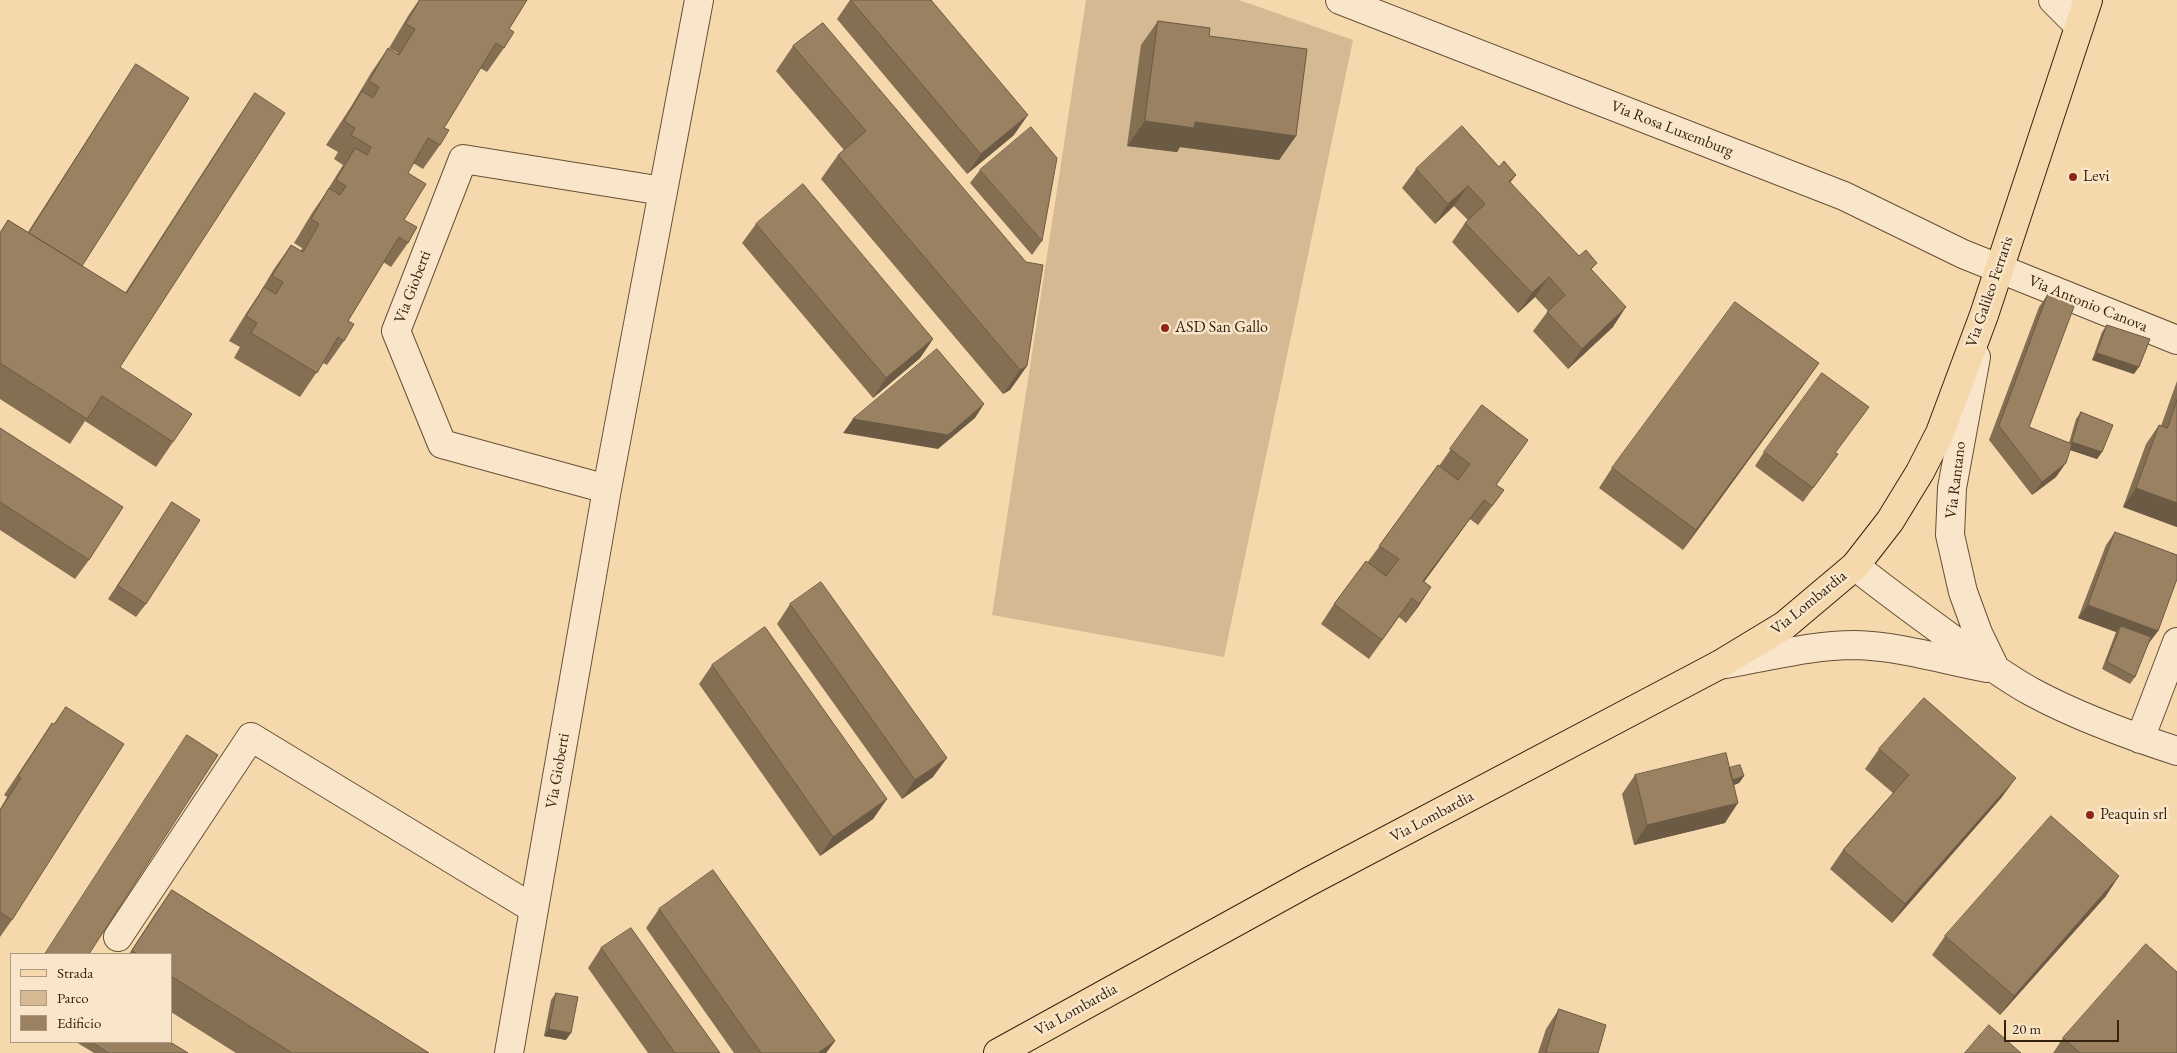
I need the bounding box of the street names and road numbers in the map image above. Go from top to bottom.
street label: Via Rosa Luxemburg [1608,97,1736,161]
street label: Via Galileo Ferraris [1962,234,2018,350]
street label: Via Gioberti [390,248,436,326]
street label: Via Antonio Canova [2026,271,2150,337]
street label: Via Rantano [1942,440,1970,520]
street label: Via Lombardia [1767,567,1851,639]
street label: Via Gioberti [542,732,574,810]
street label: Via Lombardia [1387,787,1477,847]
street label: Via Lombardia [1031,979,1121,1041]

